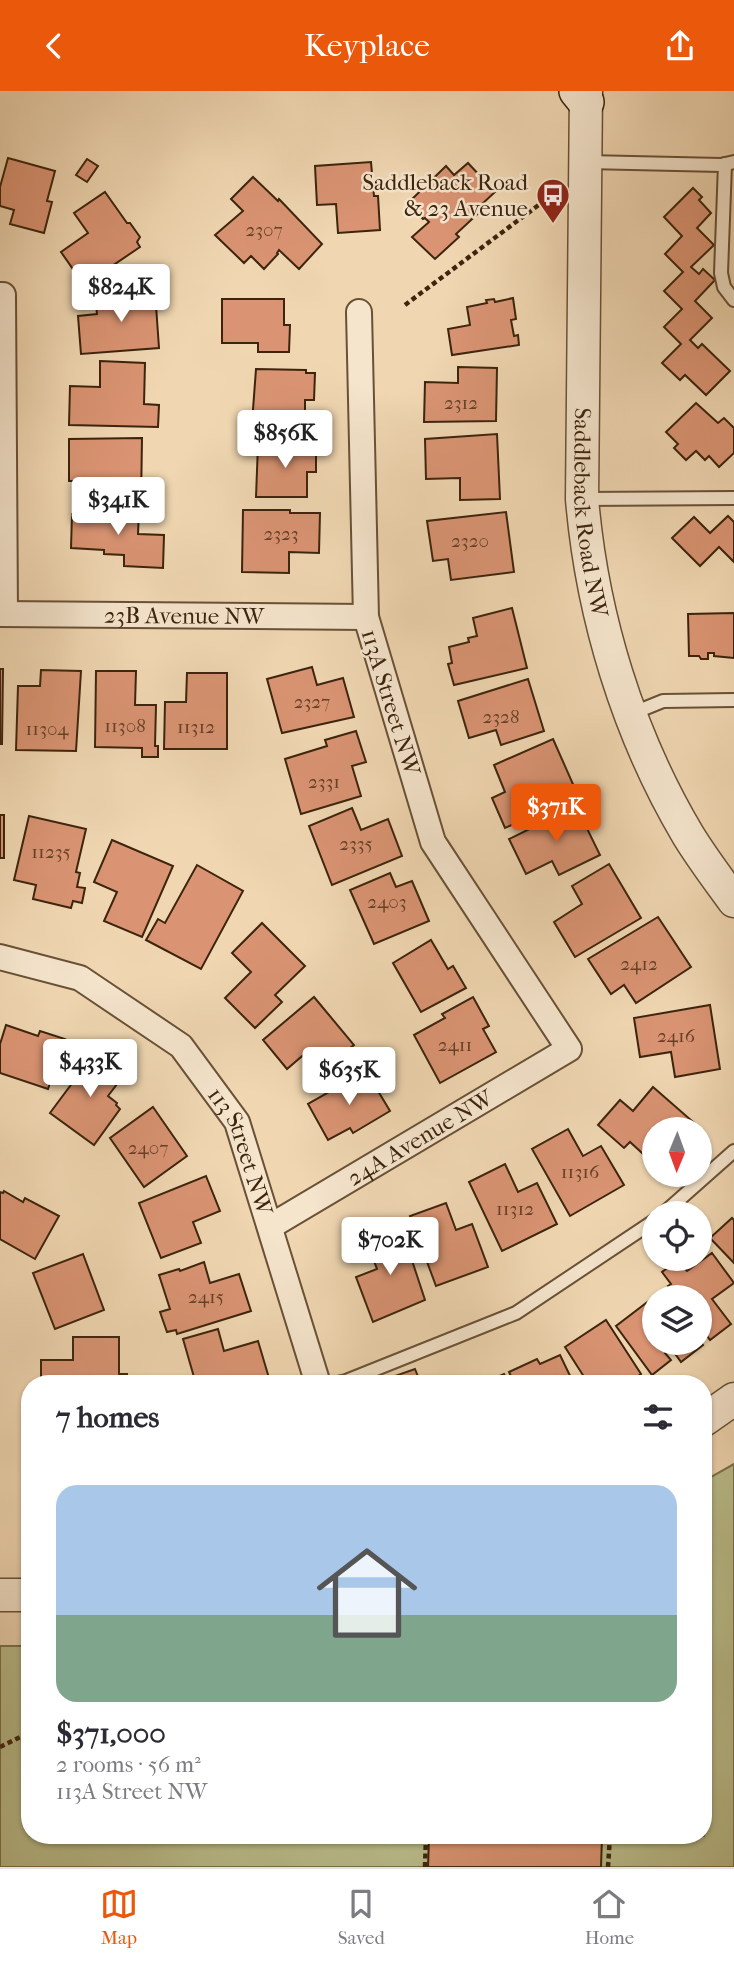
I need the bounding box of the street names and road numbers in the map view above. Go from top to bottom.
street label: Saddleback Road NW [568,407,614,621]
street label: 23B Avenue NW [104,602,266,630]
street label: 113A Street NW [355,626,426,780]
street label: 113 Street NW [202,1082,278,1220]
street label: 24A Avenue NW [342,1084,499,1192]

